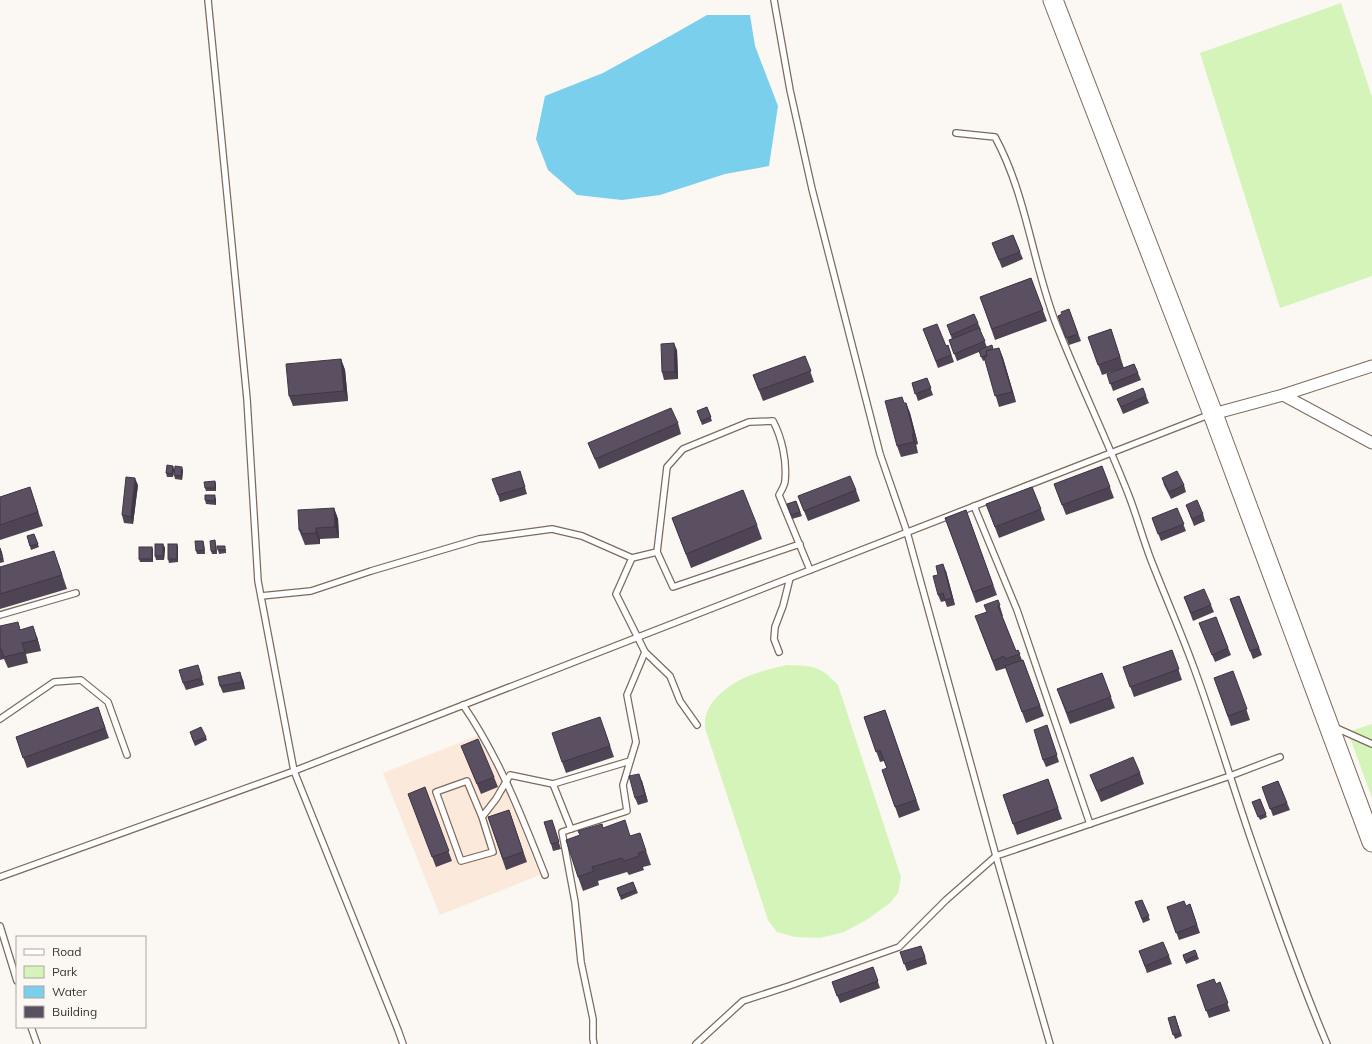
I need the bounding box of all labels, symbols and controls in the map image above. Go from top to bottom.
legend [16,936,146,1028]
text: Road [52,944,81,959]
text: Park [52,964,78,979]
text: Water [52,984,88,999]
text: Building [52,1004,97,1019]

